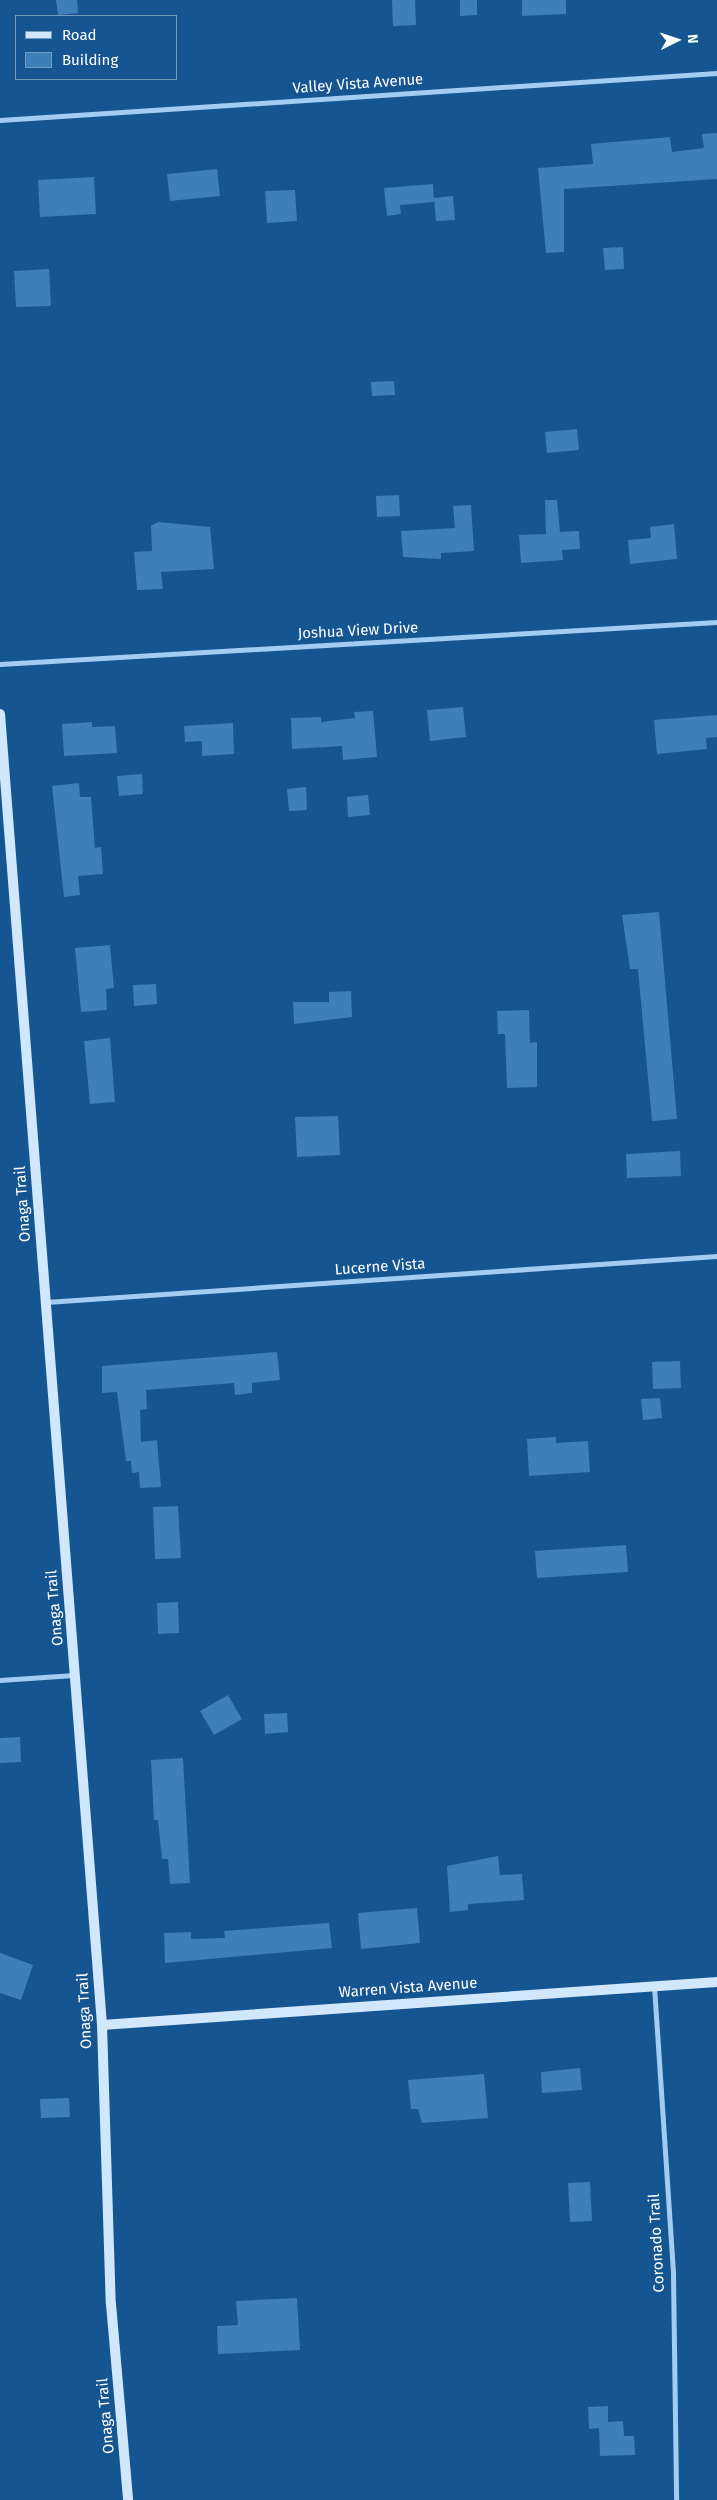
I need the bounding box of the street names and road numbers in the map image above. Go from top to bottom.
street label: Valley Vista Avenue [292,70,424,98]
street label: Joshua View Drive [297,619,419,643]
street label: Onaga Trail [11,1165,35,1243]
street label: Lucerne Vista [334,1255,426,1279]
street label: Onaga Trail [43,1569,67,1647]
street label: Onaga Trail [74,1972,96,2050]
street label: Warren Vista Avenue [338,1974,478,2002]
street label: Coronado Trail [645,2193,669,2293]
street label: Onaga Trail [94,2377,118,2455]

